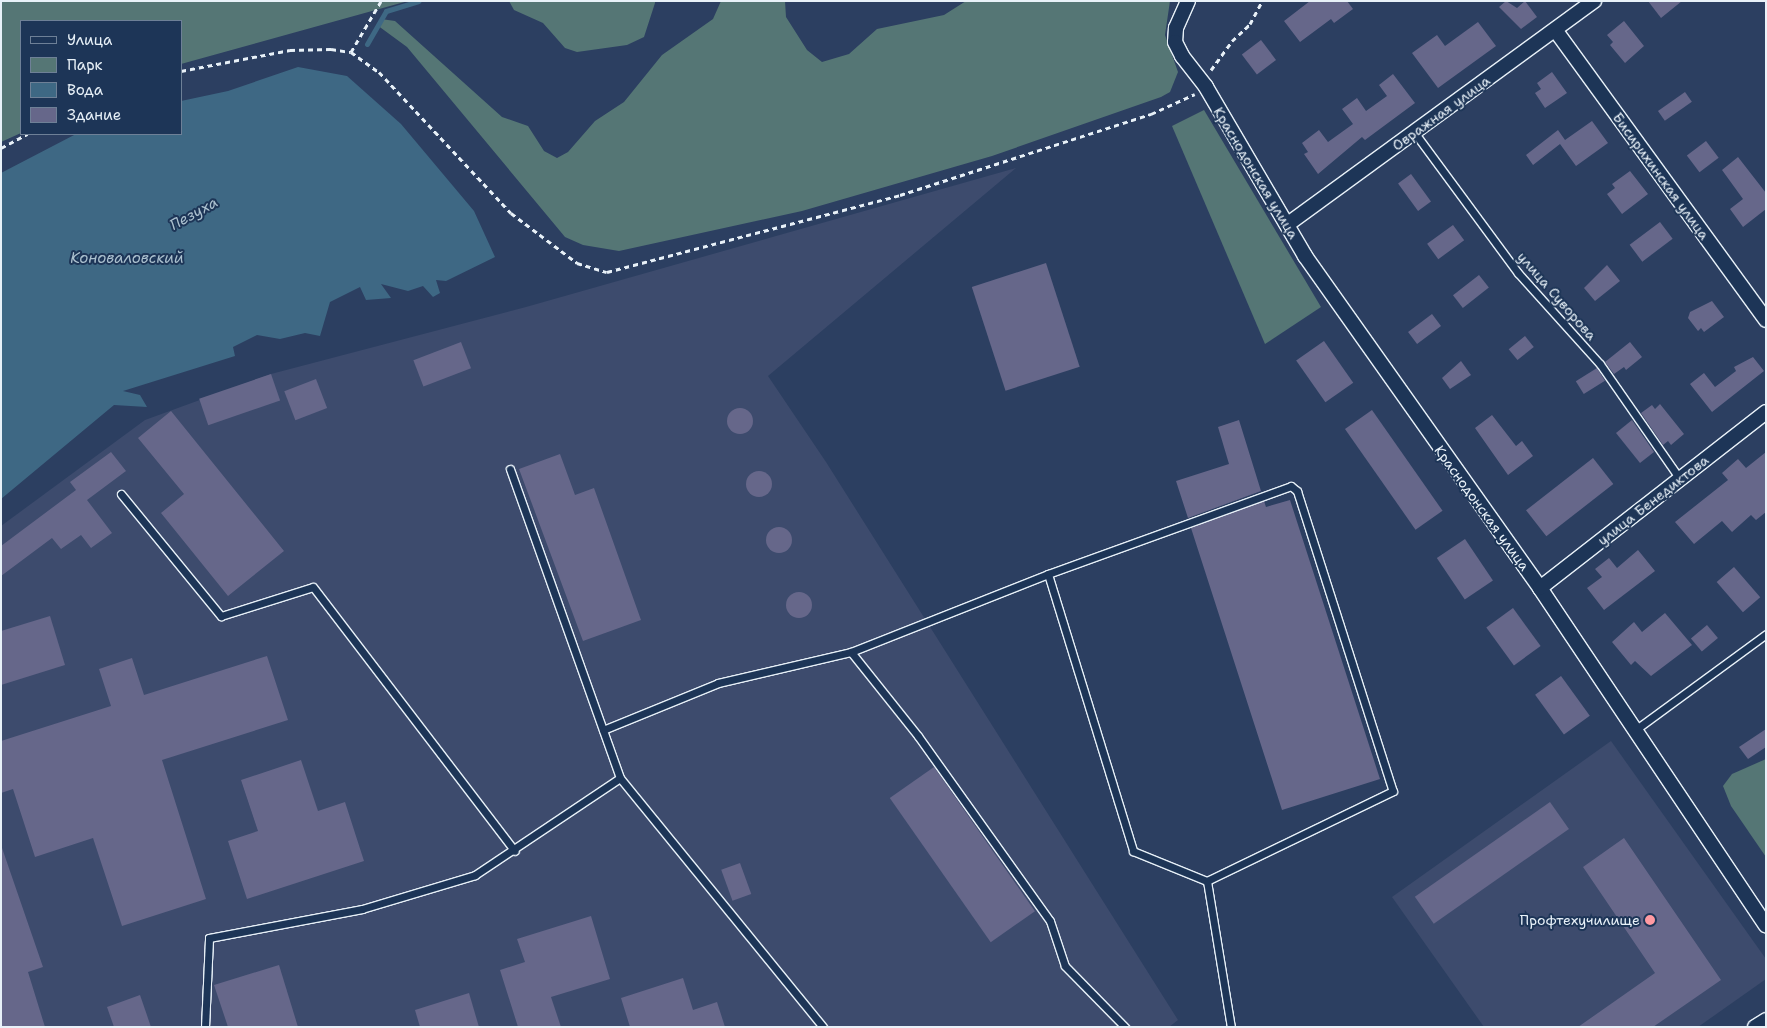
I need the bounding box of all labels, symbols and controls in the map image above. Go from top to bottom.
legend [20,20,182,135]
text: Улица [67,30,112,50]
text: Парк [67,55,103,75]
street label: Овражная улица [1389,72,1493,154]
text: Вода [67,80,103,100]
street label: Краснодонская улица [1210,104,1302,242]
text: Здание [67,105,121,125]
street label: Бисирихинская улица [1609,109,1713,243]
water label: Пезуха [167,194,221,234]
street label: улица Суворова [1514,248,1600,344]
water label: Коноваловский [70,250,184,268]
street label: Краснодонская улица [1431,442,1533,574]
street label: улица Бенедиктова [1594,451,1712,549]
place label: Профтехучилище [1520,912,1640,928]
marker: Профтехучилище [1644,914,1656,926]

